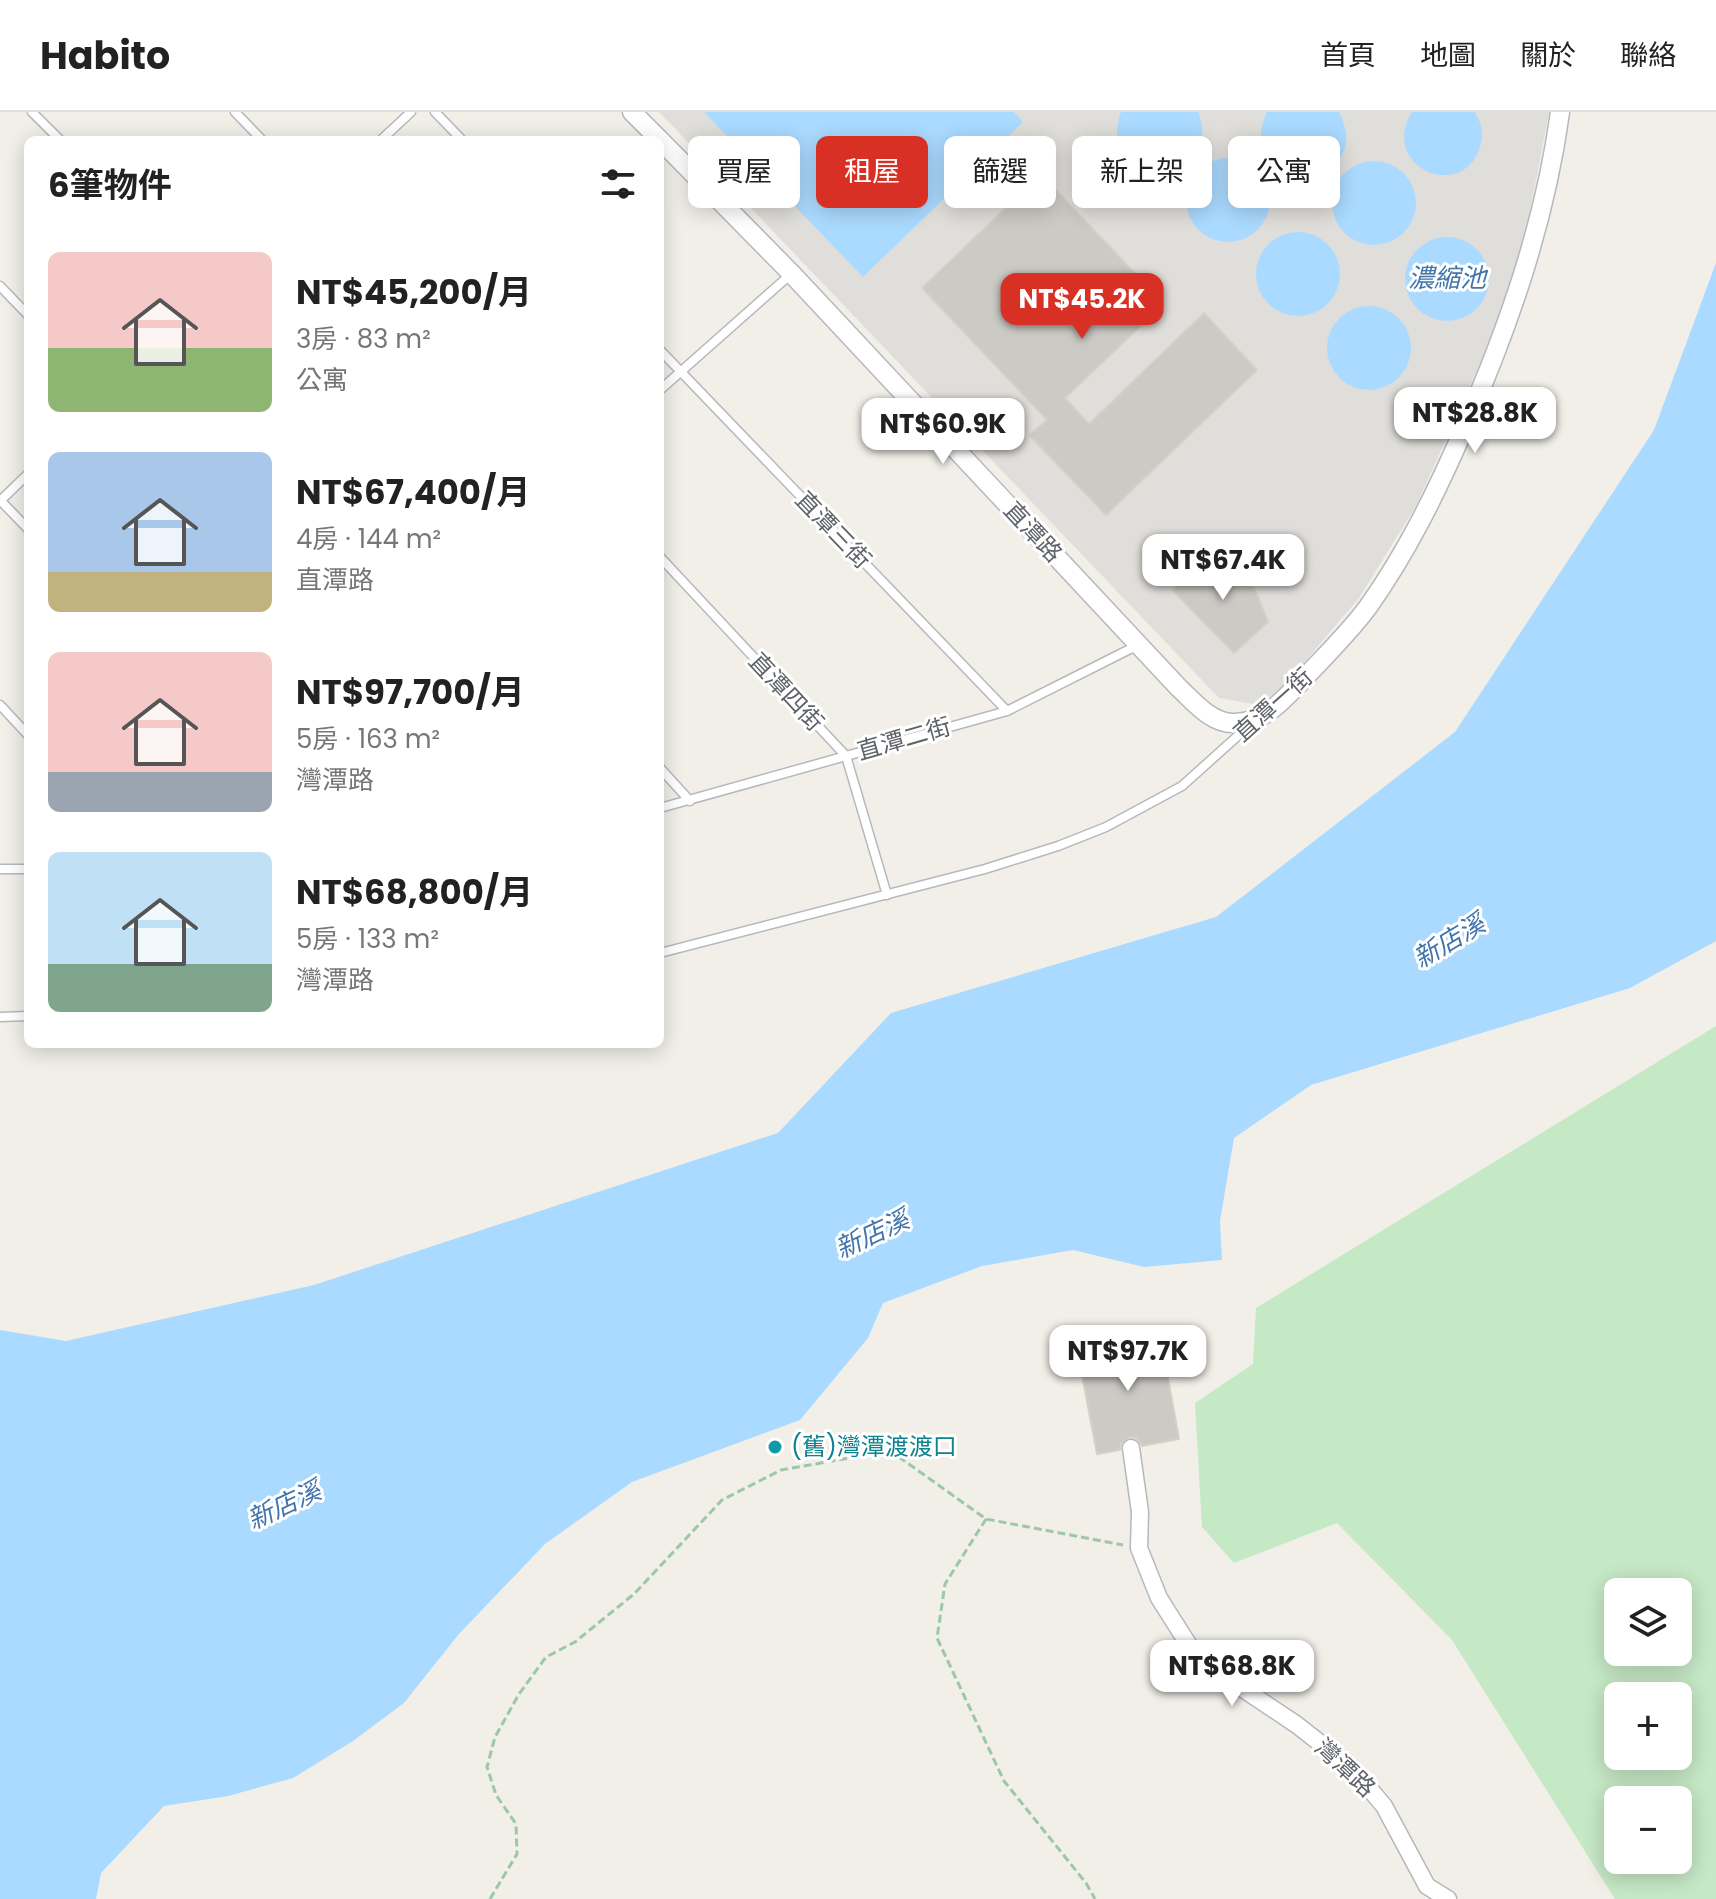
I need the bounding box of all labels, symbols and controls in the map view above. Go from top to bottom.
text: Habito [40,29,170,82]
text: 首頁 [1320,36,1376,75]
text: 地圖 [1420,36,1476,75]
text: 關於 [1520,36,1576,75]
text: 聯絡 [1620,36,1676,75]
chip: 買屋 [688,136,800,208]
chip: 租屋 [816,136,928,208]
chip: 篩選 [944,136,1056,208]
chip: 新上架 [1072,136,1212,208]
chip: 公寓 [1228,136,1340,208]
text: 6筆物件 [48,161,172,209]
icon: filters [596,162,640,206]
water label: 濃縮池 [1408,260,1489,296]
text: NT$45,200/月 [296,268,532,316]
pin: NT$45.2K [999,273,1165,341]
text: NT$45.2K [1019,281,1145,317]
icon: home [112,284,208,380]
text: 3房 · 83 m² [296,321,431,357]
text: 公寓 [296,362,348,398]
pin: NT$28.8K [1392,387,1558,455]
text: NT$28.8K [1412,395,1538,431]
pin: NT$60.9K [860,398,1026,466]
text: NT$60.9K [880,406,1006,442]
text: NT$67,400/月 [296,468,530,516]
icon: home [112,484,208,580]
street label: 直潭三街 [788,484,879,576]
street label: 直潭路 [997,494,1070,569]
text: 4房 · 144 m² [296,521,441,557]
pin: NT$67.4K [1140,534,1306,602]
text: NT$67.4K [1160,542,1286,578]
text: 直潭路 [296,562,374,598]
street label: 直潭四街 [742,645,831,738]
street label: 直潭一街 [1226,660,1319,749]
text: NT$97,700/月 [296,668,525,716]
icon: home [112,684,208,780]
street label: 直潭二街 [853,709,955,768]
text: 5房 · 163 m² [296,721,440,757]
text: 灣潭路 [296,762,374,798]
text: NT$68,800/月 [296,868,533,916]
icon: home [112,884,208,980]
water label: 新店溪 [1406,903,1495,977]
text: 5房 · 133 m² [296,921,439,957]
text: 灣潭路 [296,962,374,998]
water label: 新店溪 [829,1200,919,1267]
pin: NT$97.7K [1045,1325,1211,1393]
text: NT$97.7K [1067,1333,1189,1369]
place label: (舊)灣潭渡渡口 [791,1430,957,1463]
marker: (舊)灣潭渡渡口 [766,1438,784,1456]
water label: 新店溪 [241,1471,331,1538]
map controls [1604,1578,1692,1874]
button: layers [1604,1578,1692,1666]
pin: NT$68.8K [1149,1640,1315,1708]
text: NT$68.8K [1168,1648,1296,1684]
button: + [1604,1682,1692,1770]
street label: 灣潭路 [1308,1731,1383,1804]
button: − [1604,1786,1692,1874]

